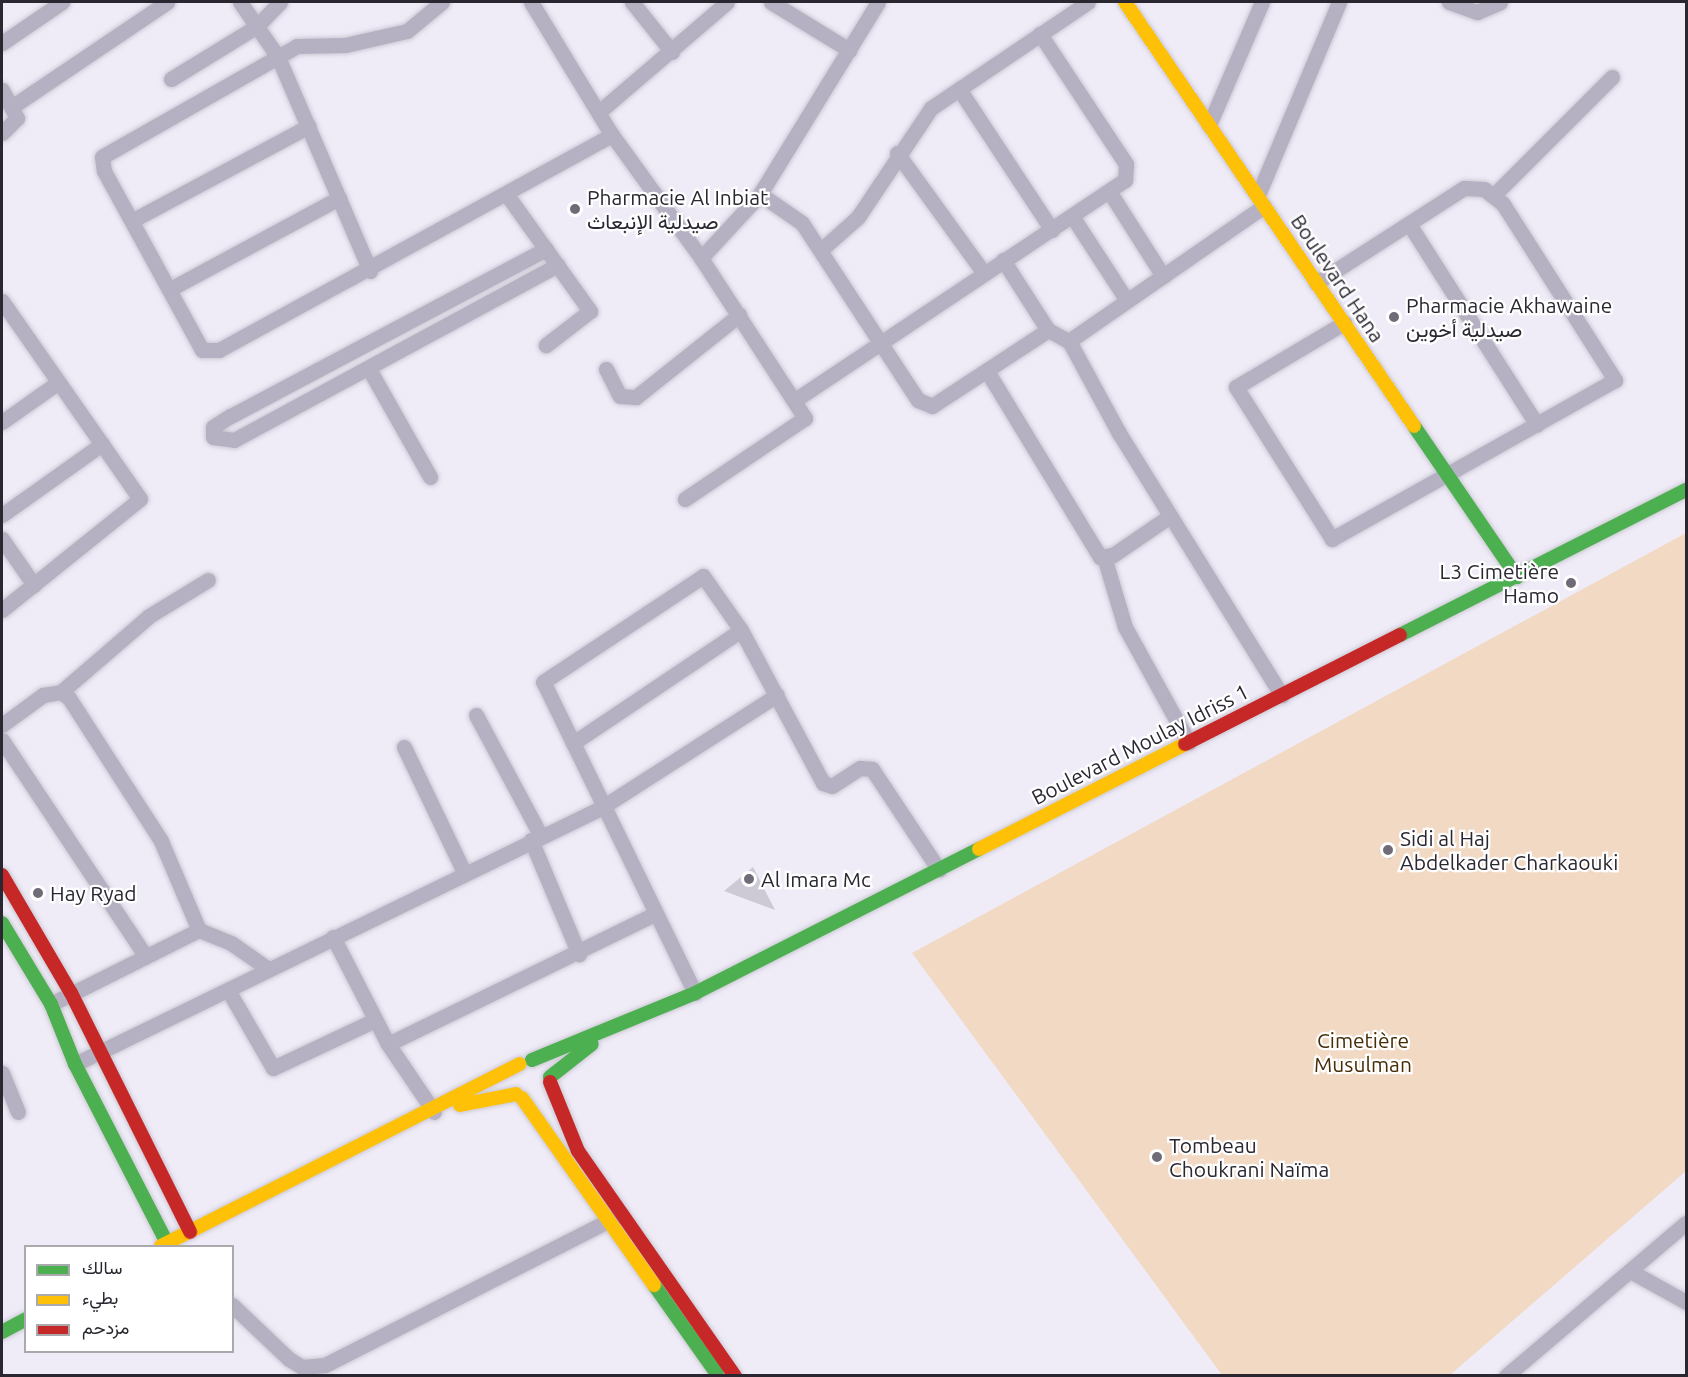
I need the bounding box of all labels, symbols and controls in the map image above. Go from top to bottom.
place label: Pharmacie Al Inbiat صيدلية الإنبعاث [587,184,768,234]
marker: Pharmacie Al Inbiat صيدلية الإنبعاث [568,202,582,216]
street label: Boulevard Hana [1286,209,1390,347]
place label: Pharmacie Akhawaine صيدلية أخوين [1406,292,1612,342]
marker: Pharmacie Akhawaine صيدلية أخوين [1387,310,1401,324]
place label: L3 Cimetière Hamo [1439,558,1559,608]
marker: L3 Cimetière Hamo [1564,576,1578,590]
street label: Boulevard Moulay Idriss 1 [1027,678,1253,810]
place label: Sidi al Haj Abdelkader Charkaouki [1400,825,1618,875]
marker: Sidi al Haj Abdelkader Charkaouki [1381,843,1395,857]
place label: Al Imara Mc [761,866,871,892]
marker: Al Imara Mc [742,872,756,886]
place label: Hay Ryad [50,880,137,906]
marker: Hay Ryad [31,886,45,900]
park label: Cimetière Musulman [1314,1027,1412,1077]
place label: Tombeau Choukrani Naïma [1169,1132,1329,1182]
marker: Tombeau Choukrani Naïma [1150,1150,1164,1164]
legend [24,1245,234,1353]
text: سالك [82,1257,122,1277]
text: بطيء [82,1287,118,1307]
text: مزدحم [82,1317,129,1337]

